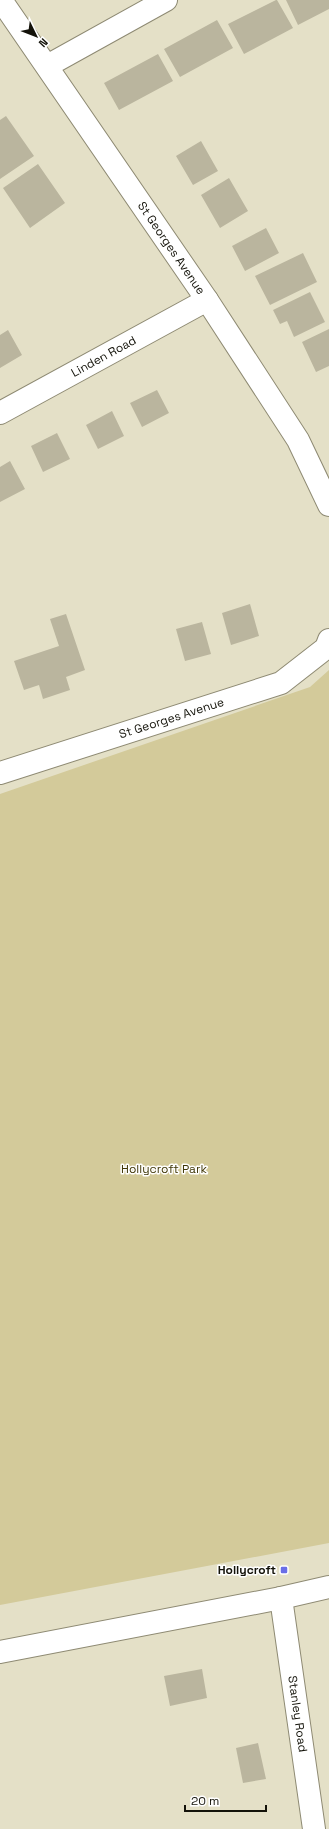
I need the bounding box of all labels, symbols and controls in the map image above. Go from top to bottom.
north arrow [16,16,56,56]
text: N [36,35,51,50]
street label: St Georges Avenue [134,199,209,298]
street label: Linden Road [68,332,139,381]
street label: St Georges Avenue [117,694,226,742]
park label: Hollycroft Park [121,1161,207,1177]
place label: Hollycroft [218,1562,276,1578]
marker: Hollycroft [279,1565,289,1575]
street label: Stanley Road [284,1675,311,1753]
scale bar [185,1787,266,1813]
text: 20 m [191,1793,219,1809]

